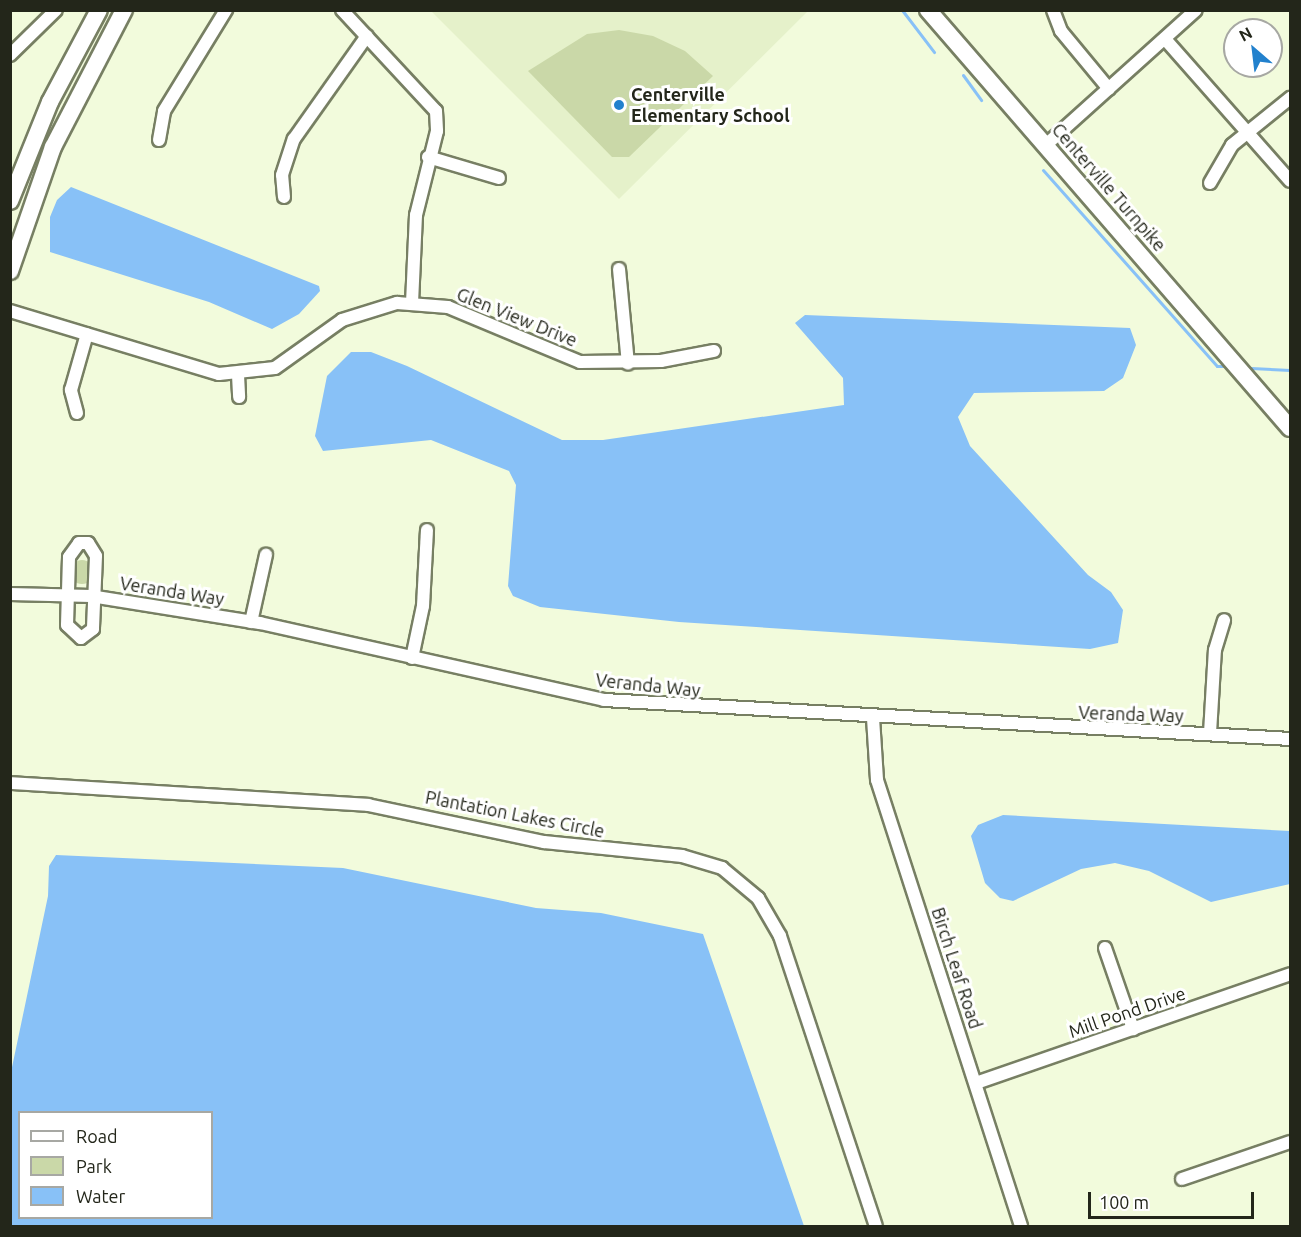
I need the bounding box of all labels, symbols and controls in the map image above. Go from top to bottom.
north arrow [1223,18,1283,78]
text: N [1236,23,1255,45]
place label: Centerville Elementary School [631,84,790,127]
marker: Centerville Elementary School [612,98,626,112]
street label: Centerville Turnpike [1048,119,1170,255]
street label: Glen View Drive [454,283,580,351]
street label: Veranda Way [118,572,226,610]
street label: Veranda Way [595,669,701,701]
street label: Veranda Way [1078,701,1184,727]
street label: Plantation Lakes Circle [424,786,606,842]
street label: Birch Leaf Road [927,905,987,1031]
street label: Mill Pond Drive [1066,982,1188,1042]
legend [18,1111,213,1219]
text: Road [76,1126,118,1146]
text: Park [76,1156,112,1176]
scale bar [1091,1180,1258,1218]
text: Water [76,1186,125,1206]
text: 100 m [1099,1192,1149,1212]

